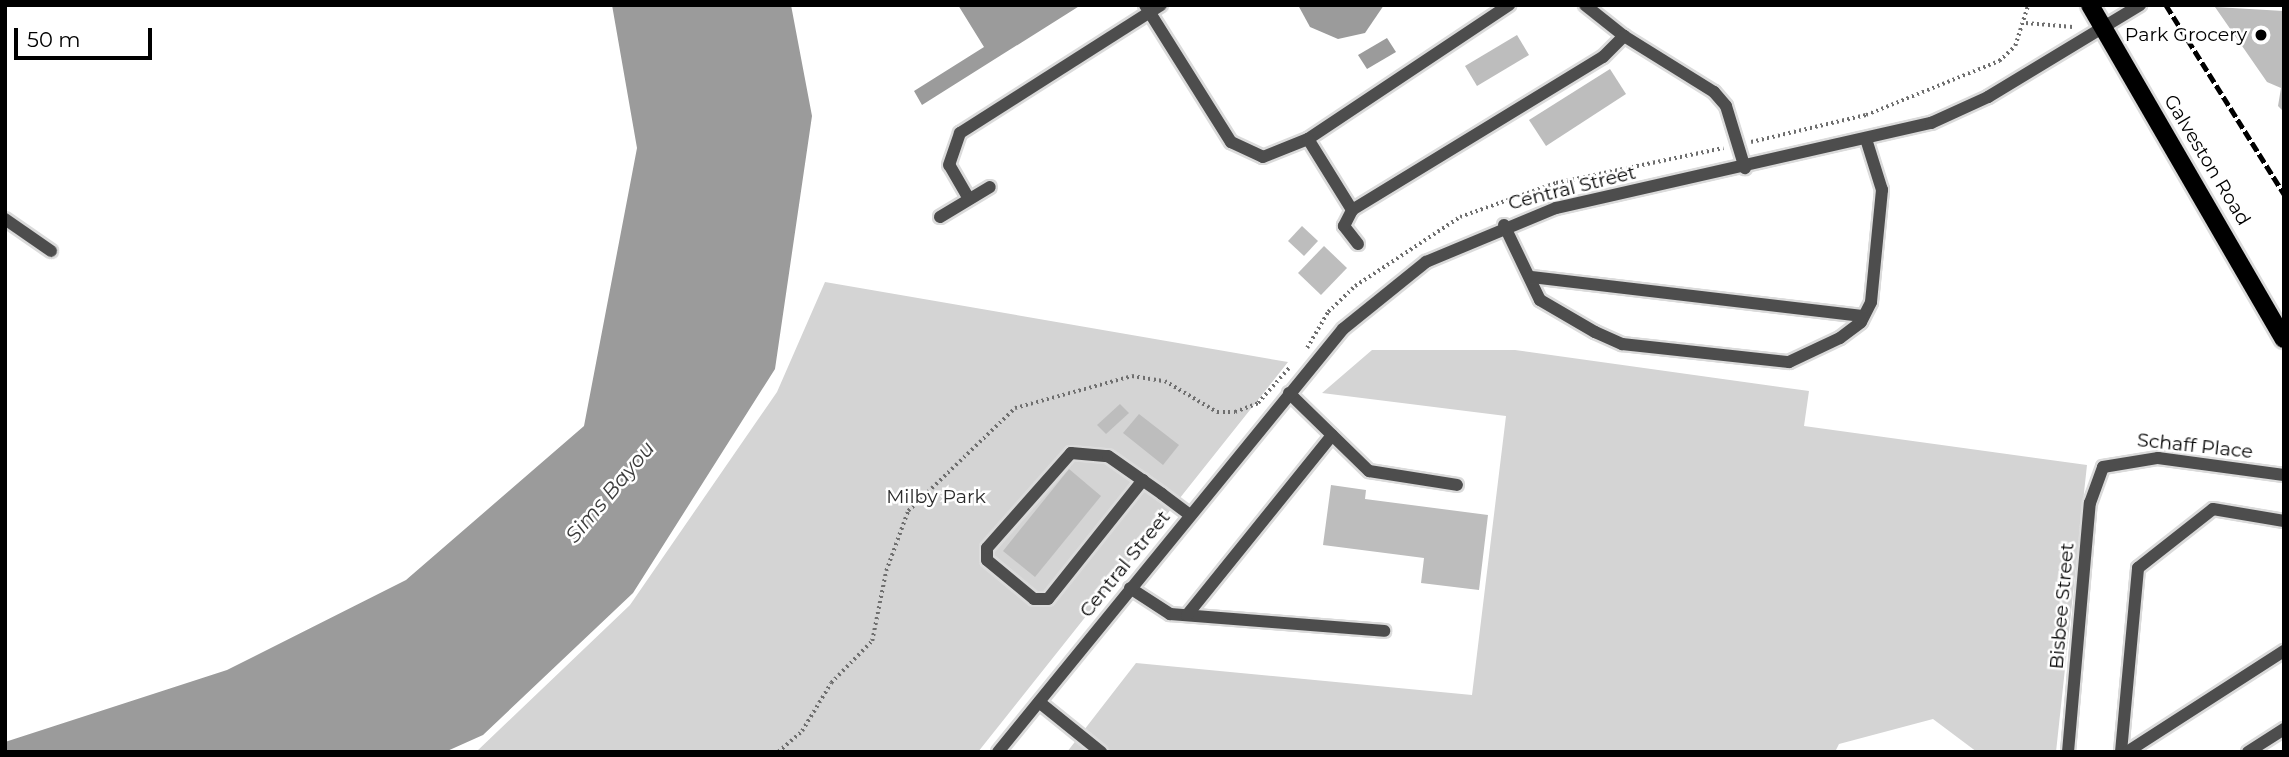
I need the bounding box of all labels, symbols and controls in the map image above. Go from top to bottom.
scale bar [18,14,156,58]
place label: Park Grocery [2125,24,2247,46]
text: 50 m [27,27,81,52]
marker: Park Grocery [2253,27,2269,43]
street label: Galveston Road [2159,90,2255,230]
street label: Central Street [1506,161,1638,215]
street label: Schaff Place [2136,429,2254,463]
water label: Sims Bayou [560,436,660,548]
park label: Milby Park [886,486,986,508]
street label: Central Street [1075,506,1175,622]
street label: Bisbee Street [2045,542,2079,670]

